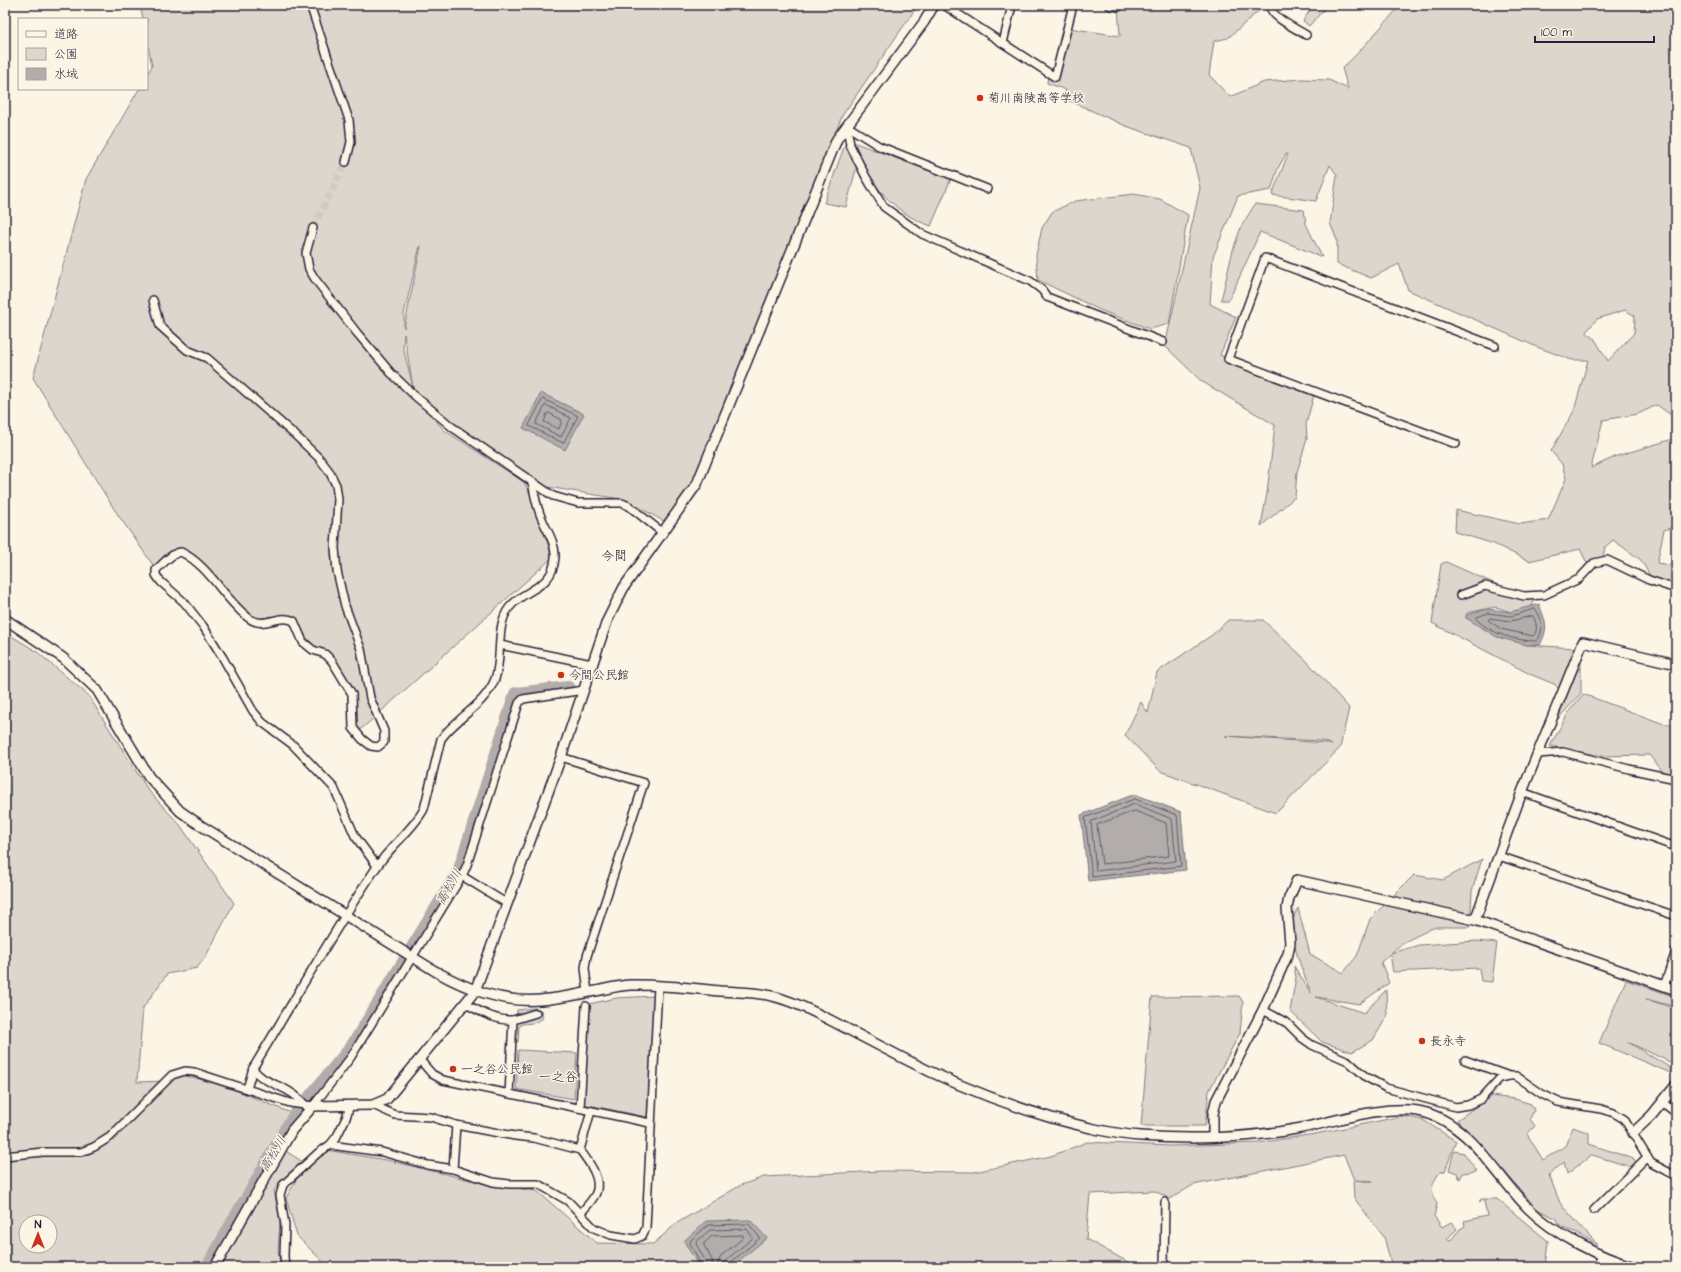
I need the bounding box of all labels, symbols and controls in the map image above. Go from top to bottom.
legend [18,18,148,90]
scale bar [1535,18,1654,44]
text: 100 m [1541,24,1572,41]
text: 道路 [54,26,78,43]
text: 公園 [54,46,78,63]
text: 水域 [54,66,78,83]
place label: 菊川南陵高等学校 [988,90,1084,107]
marker: 菊川南陵高等学校 [975,93,985,103]
district label: 今間 [601,547,627,565]
place label: 今間公民館 [569,667,629,684]
marker: 今間公民館 [556,670,566,680]
water label: 高松川 [432,866,466,908]
place label: 長永寺 [1430,1033,1466,1050]
marker: 長永寺 [1417,1036,1427,1046]
place label: 一之谷公民館 [461,1061,533,1078]
marker: 一之谷公民館 [448,1064,458,1074]
district label: 一之谷 [538,1068,578,1086]
water label: 高松川 [255,1133,291,1175]
north arrow [18,1214,58,1254]
text: N [35,1217,42,1232]

